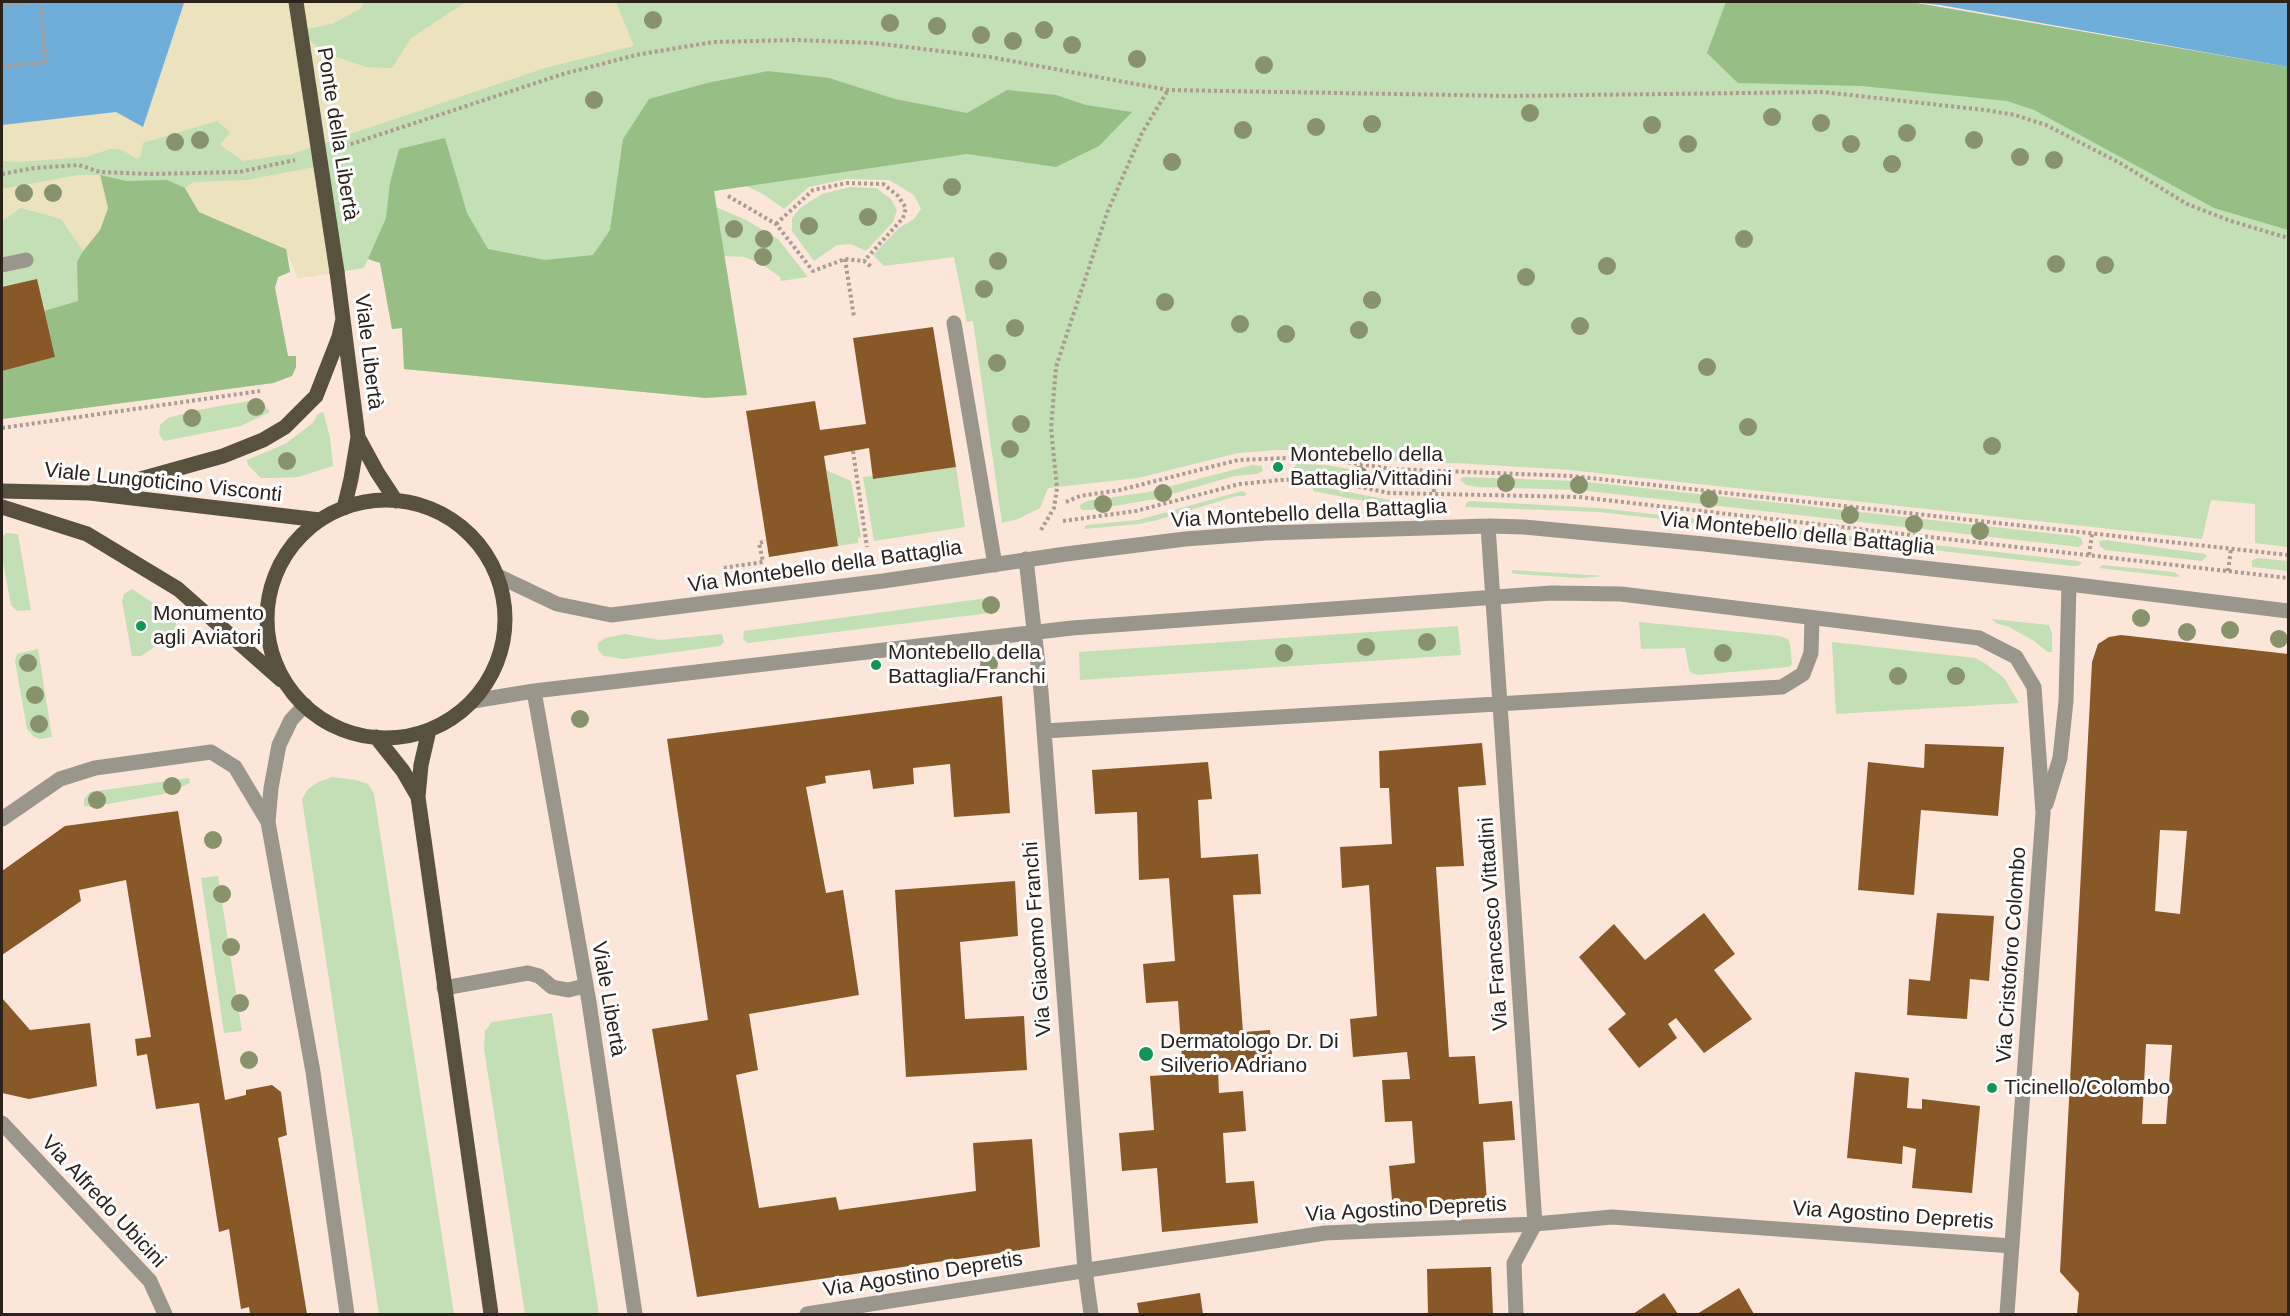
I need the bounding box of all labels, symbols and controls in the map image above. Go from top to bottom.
street label: Ponte della Libertà [311,46,363,222]
street label: Viale Libertà [348,293,388,411]
place label: Montebello della Battaglia/Vittadini [1290,442,1452,492]
street label: Viale Lungoticino Visconti [43,458,283,508]
marker: Montebello della Battaglia/Vittadini [1271,460,1285,474]
street label: Via Montebello della Battaglia [1170,494,1448,534]
street label: Via Montebello della Battaglia [1658,507,1936,561]
street label: Via Montebello della Battaglia [686,535,964,599]
place label: Monumento agli Aviatori [153,601,264,651]
marker: Monumento agli Aviatori [134,619,148,633]
place label: Montebello della Battaglia/Franchi [888,640,1046,690]
marker: Montebello della Battaglia/Franchi [869,658,883,672]
street label: Via Francesco Vittadini [1474,816,1514,1032]
street label: Via Giacomo Franchi [1019,841,1057,1037]
street label: Via Cristoforo Colombo [1992,846,2032,1064]
street label: Viale Libertà [585,940,631,1058]
place label: Dermatologo Dr. Di Silverio Adriano [1160,1029,1339,1079]
marker: Dermatologo Dr. Di Silverio Adriano [1137,1045,1155,1063]
place label: Ticinello/Colombo [2004,1075,2170,1101]
marker: Ticinello/Colombo [1985,1081,1999,1095]
street label: Via Alfredo Ubicini [35,1131,171,1273]
street label: Via Agostino Depretis [1305,1192,1507,1228]
street label: Via Agostino Depretis [1792,1196,1994,1236]
street label: Via Agostino Depretis [821,1247,1025,1303]

